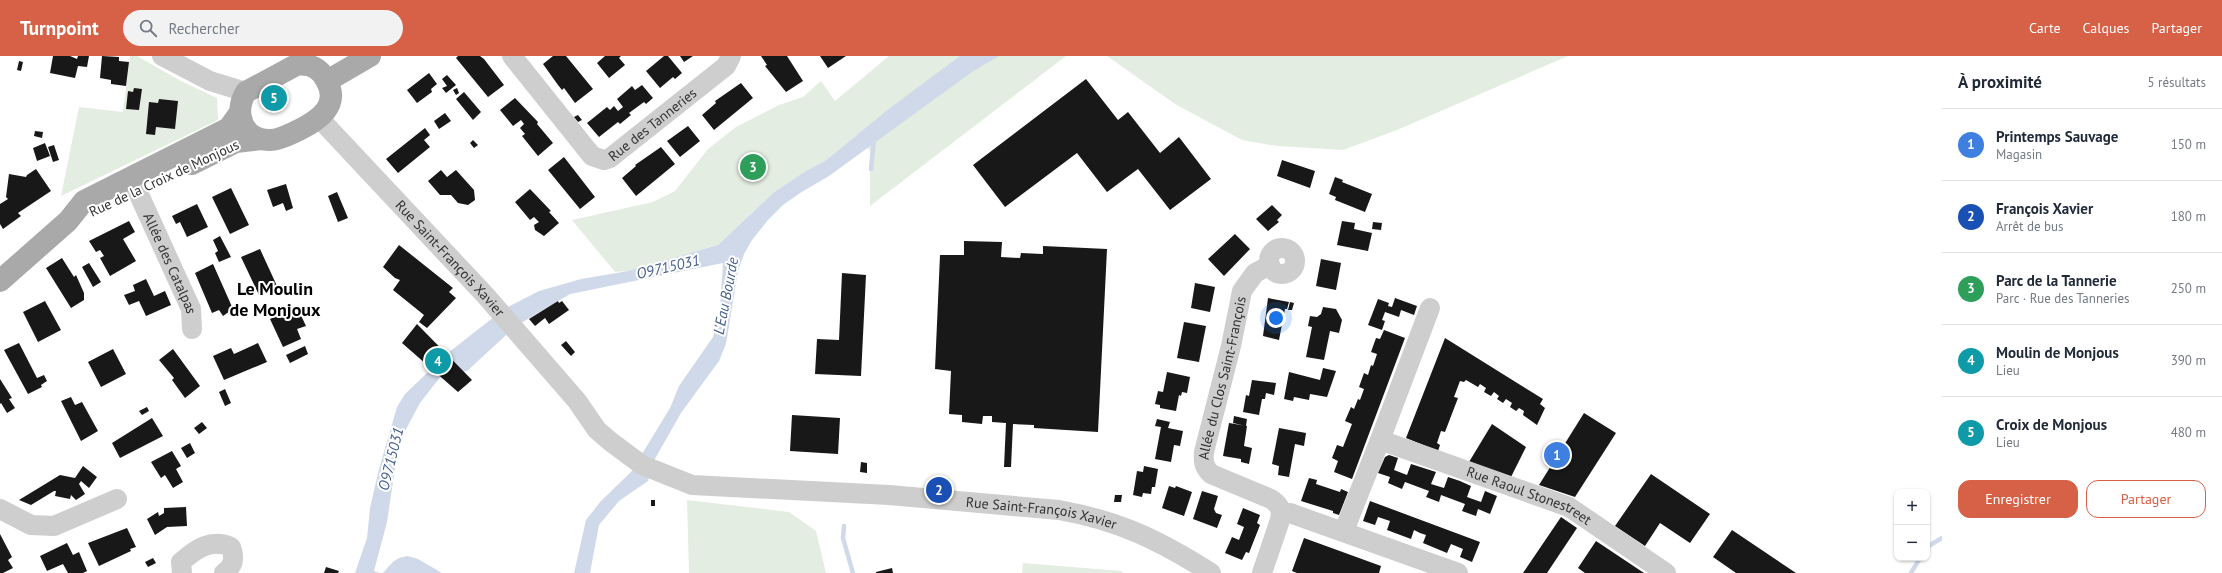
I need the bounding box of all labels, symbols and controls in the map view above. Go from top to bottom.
search box [123,10,403,46]
text: Turnpoint [20,16,99,40]
icon: search [137,17,159,39]
text: Rechercher [169,19,240,38]
text: Carte [2029,19,2061,37]
text: Calques [2083,19,2129,37]
text: Partager [2151,19,2202,37]
text: À proximité [1958,71,2042,93]
text: 5 résultats [2147,74,2206,91]
pin: 5 [261,83,287,113]
street label: Rue des Tanneries [604,84,700,165]
text: Printemps Sauvage [1996,127,2118,146]
street label: Rue de la Croix de Monjous [86,135,242,221]
text: 1 [1967,136,1975,153]
text: 150 m [2171,136,2206,153]
text: Magasin [1996,146,2042,163]
pin: 3 [740,152,766,182]
street label: Rue Saint-François Xavier [392,196,509,320]
text: François Xavier [1996,199,2093,218]
text: 2 [1967,208,1975,225]
text: 180 m [2171,208,2206,225]
street label: Allée des Catalpas [139,210,200,314]
text: Arrêt de bus [1996,218,2064,235]
water label: O9715031 [634,250,701,283]
water label: L'Eau Bourde [709,256,742,336]
text: Parc de la Tannerie [1996,271,2117,290]
district label: Le Moulin de Monjoux [230,277,321,321]
text: 3 [1967,280,1975,297]
text: 250 m [2171,280,2206,297]
text: Parc · Rue des Tanneries [1996,290,2130,307]
street label: Allée du Clos Saint-François [1195,295,1250,460]
your location [1266,308,1286,328]
text: Moulin de Monjous [1996,343,2119,362]
pin: 4 [425,346,451,376]
text: 4 [1967,352,1975,369]
text: 390 m [2171,352,2206,369]
text: Lieu [1996,362,2020,379]
text: Croix de Monjous [1996,415,2107,434]
text: 5 [1967,424,1975,441]
text: 480 m [2171,424,2206,441]
water label: O9715031 [374,425,408,492]
text: Lieu [1996,434,2020,451]
pin: 1 [1544,440,1570,470]
street label: Rue Raoul Stonestreet [1464,462,1595,529]
pin: 2 [926,475,952,505]
button: Enregistrer [1958,480,2078,518]
button: Partager [2086,480,2206,518]
map controls [1894,489,1930,561]
button: + [1894,489,1930,525]
street label: Rue Saint-François Xavier [965,493,1120,533]
button: − [1894,525,1930,561]

